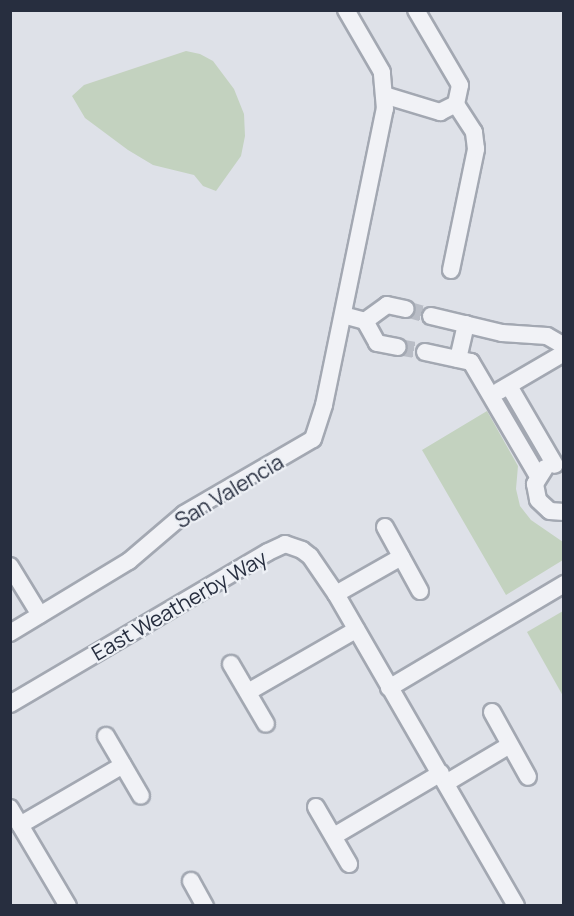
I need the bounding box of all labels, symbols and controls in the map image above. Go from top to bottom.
street label: San Valencia [170,449,288,533]
street label: East Weatherby Way [87,545,271,665]

